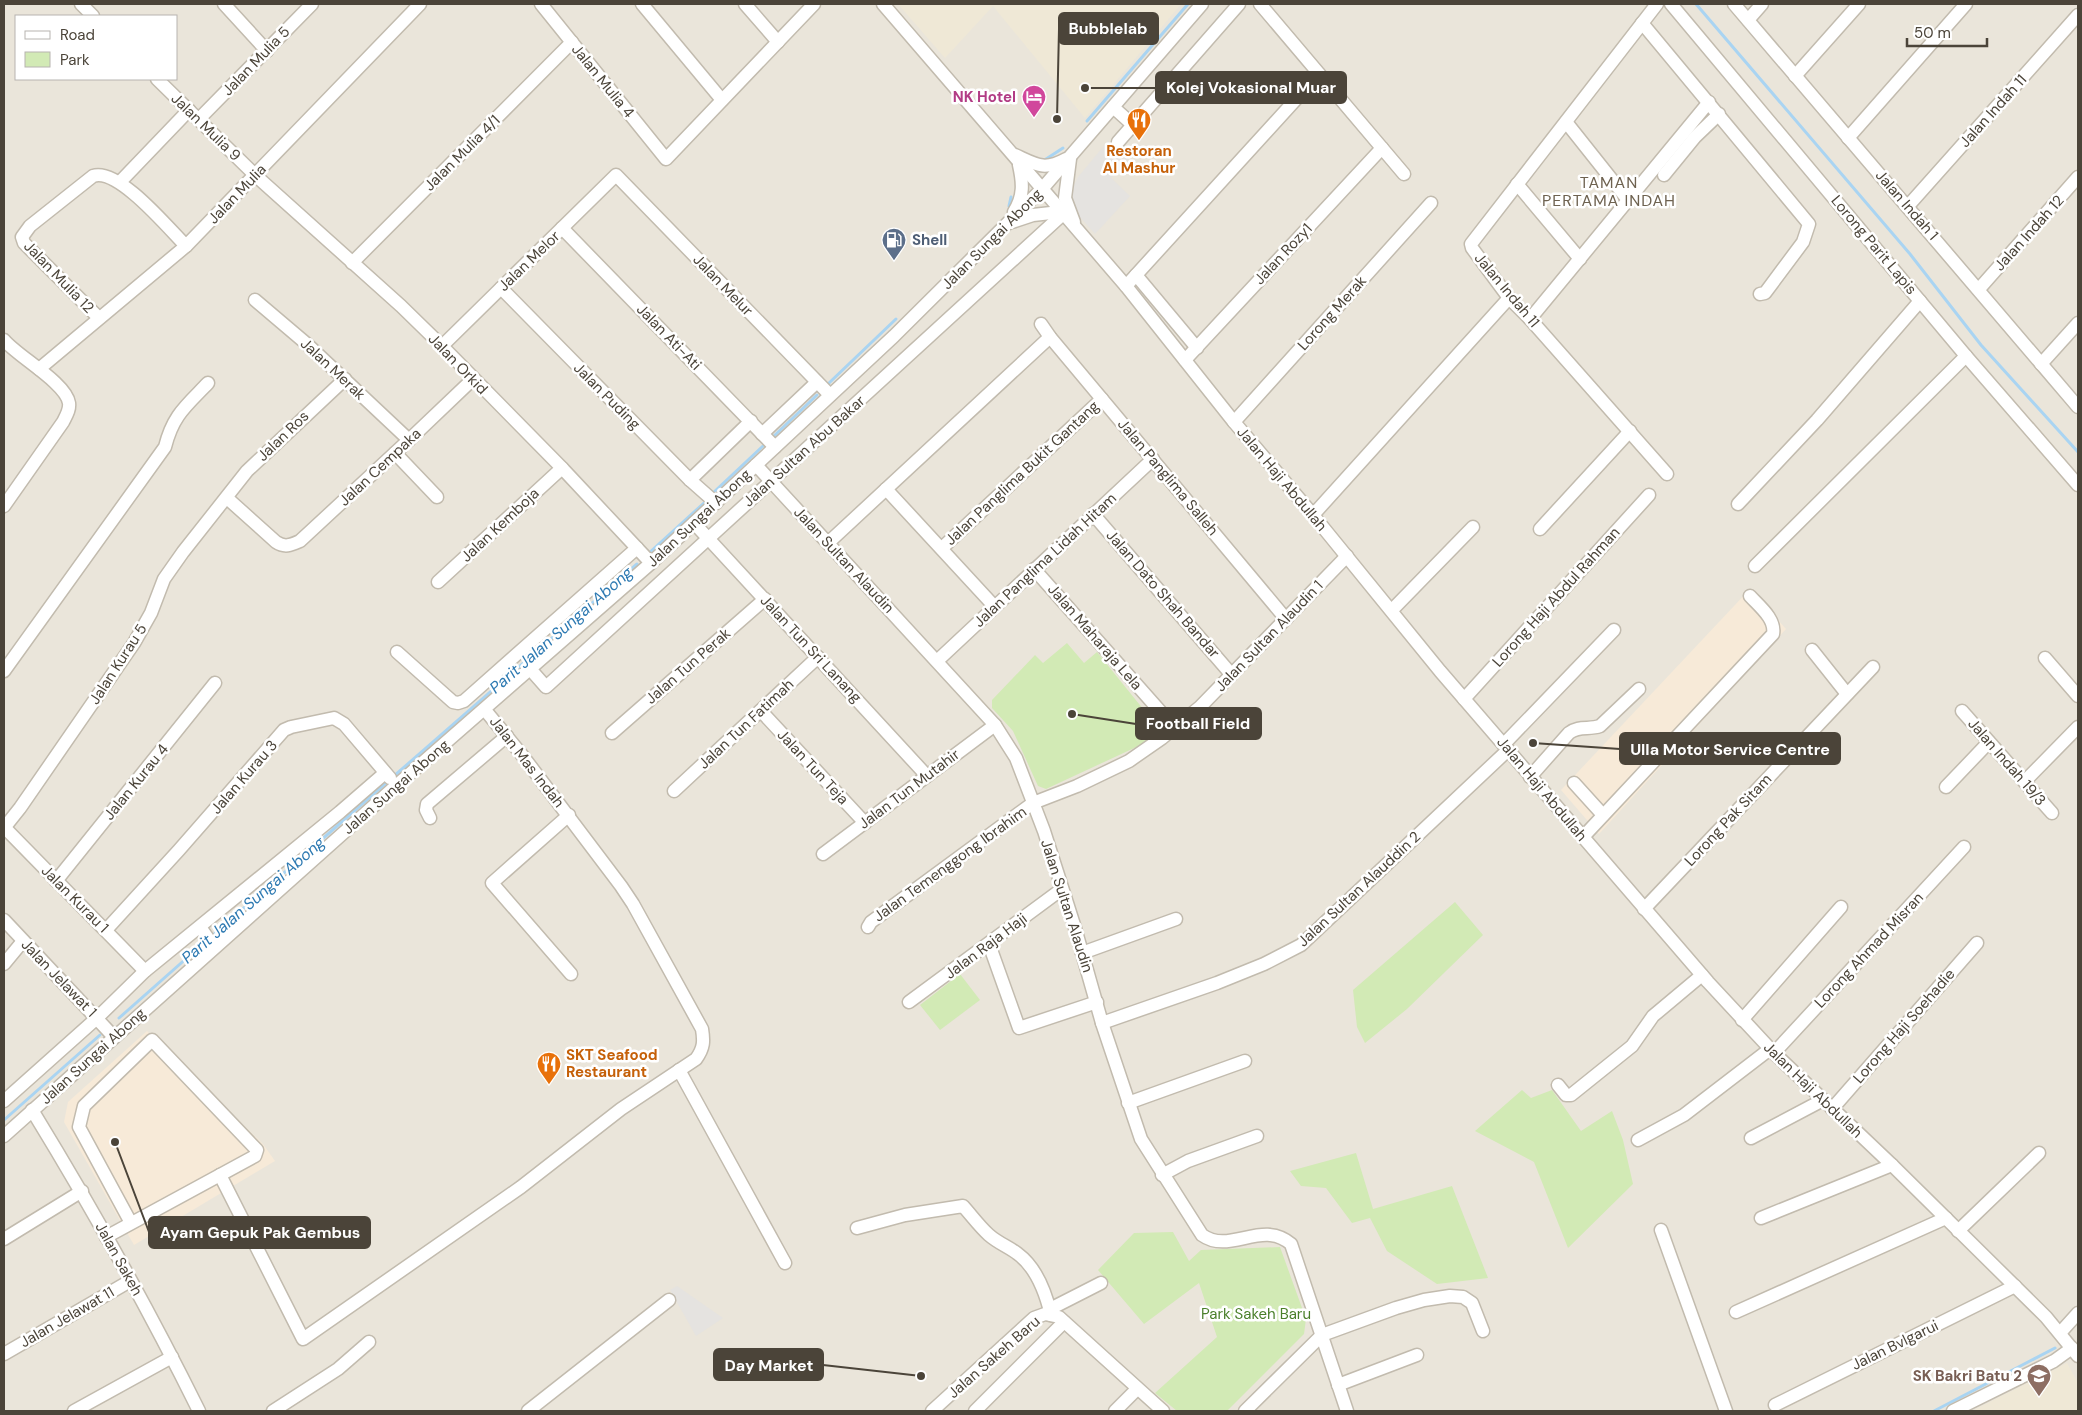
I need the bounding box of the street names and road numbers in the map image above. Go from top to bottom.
street label: Jalan Mulia 5 [218,22,294,100]
street label: Jalan Mulia 4 [567,40,639,122]
street label: Jalan Indah 11 [1955,70,2031,152]
street label: Jalan Mulia 9 [167,89,245,165]
street label: Jalan Mulia 4/1 [420,111,504,195]
street label: Jalan Mulia [203,160,271,228]
street label: Jalan Indah 1 [1871,166,1943,244]
street label: Jalan Sungai Abong [937,184,1047,294]
street label: Lorong Parit Lapis [1827,191,1921,299]
street label: Jalan Indah 12 [1990,191,2068,275]
street label: Jalan Rozy1 [1249,219,1317,289]
street label: Jalan Melor [494,226,565,296]
street label: Jalan Mulia 12 [19,236,99,318]
street label: Jalan Indah 11 [1470,249,1544,331]
street label: Jalan Melur [689,250,758,320]
street label: Lorong Merak [1293,271,1371,355]
street label: Jalan Ati-Ati [632,299,706,375]
street label: Jalan Orkid [424,329,492,399]
street label: Jalan Merak [296,334,370,405]
street label: Jalan Puding [569,358,645,434]
street label: Jalan Sultan Abu Bakar [739,391,870,511]
street label: Jalan Panglima Bukit Gantang [941,396,1103,550]
street label: Jalan Ros [253,406,313,466]
street label: Jalan Panglima Salleh [1113,414,1223,540]
street label: Jalan Haji Abdullah [1232,423,1332,535]
street label: Jalan Cempaka [335,424,425,510]
street label: Jalan Sungai Abong [643,465,755,571]
street label: Jalan Kemboja [457,484,543,566]
street label: Jalan Panglima Lidah Hitam [969,488,1121,632]
street label: Jalan Sultan Alaudin [789,502,899,618]
street label: Lorong Haji Abdul Rahman [1488,523,1624,671]
street label: Jalan Dato Shah Bandar [1102,526,1225,663]
street label: Jalan Sultan Alaudin 1 [1211,576,1327,696]
street label: Jalan Maharaja Lela [1043,580,1147,694]
street label: Jalan Tun Sri Lanang [756,591,866,707]
street label: Jalan Kurau 5 [84,620,152,708]
street label: Jalan Tun Perak [641,623,735,709]
street label: Jalan Tun Fatimah [694,674,798,774]
street label: Jalan Mas Indah [485,712,569,812]
street label: Jalan Indah 19/3 [1964,714,2050,810]
street label: Jalan Tun Teja [773,725,853,809]
street label: Jalan Haji Abdullah [1492,733,1592,845]
street label: Jalan Sungai Abong [338,735,454,839]
street label: Jalan Kurau 3 [206,736,282,818]
street label: Jalan Kurau 4 [99,740,173,824]
street label: Jalan Tun Mutahir [854,744,964,834]
street label: Lorong Pak Sitam [1680,770,1776,870]
street label: Jalan Temenggong Ibrahim [870,802,1030,926]
street label: Jalan Sultan Alauddin 2 [1293,827,1425,951]
street label: Jalan Sultan Alaudin [1036,837,1098,975]
street label: Jalan Kurau 1 [37,861,113,937]
street label: Lorong Ahmad Misran [1810,888,1928,1012]
street label: Jalan Raja Haji [941,909,1031,983]
street label: Jalan Jelawat 1 [17,935,101,1021]
street label: Lorong Haji Soehadie [1849,964,1959,1088]
street label: Jalan Sungai Abong [36,1003,150,1109]
street label: Jalan Haji Abdullah [1759,1038,1867,1142]
street label: Jalan Sakeh [91,1219,147,1299]
street label: Jalan Jelawat 11 [16,1282,118,1352]
street label: Jalan Sakeh Baru [944,1311,1044,1403]
street label: Jalan Bvlgarui [1848,1315,1942,1375]

